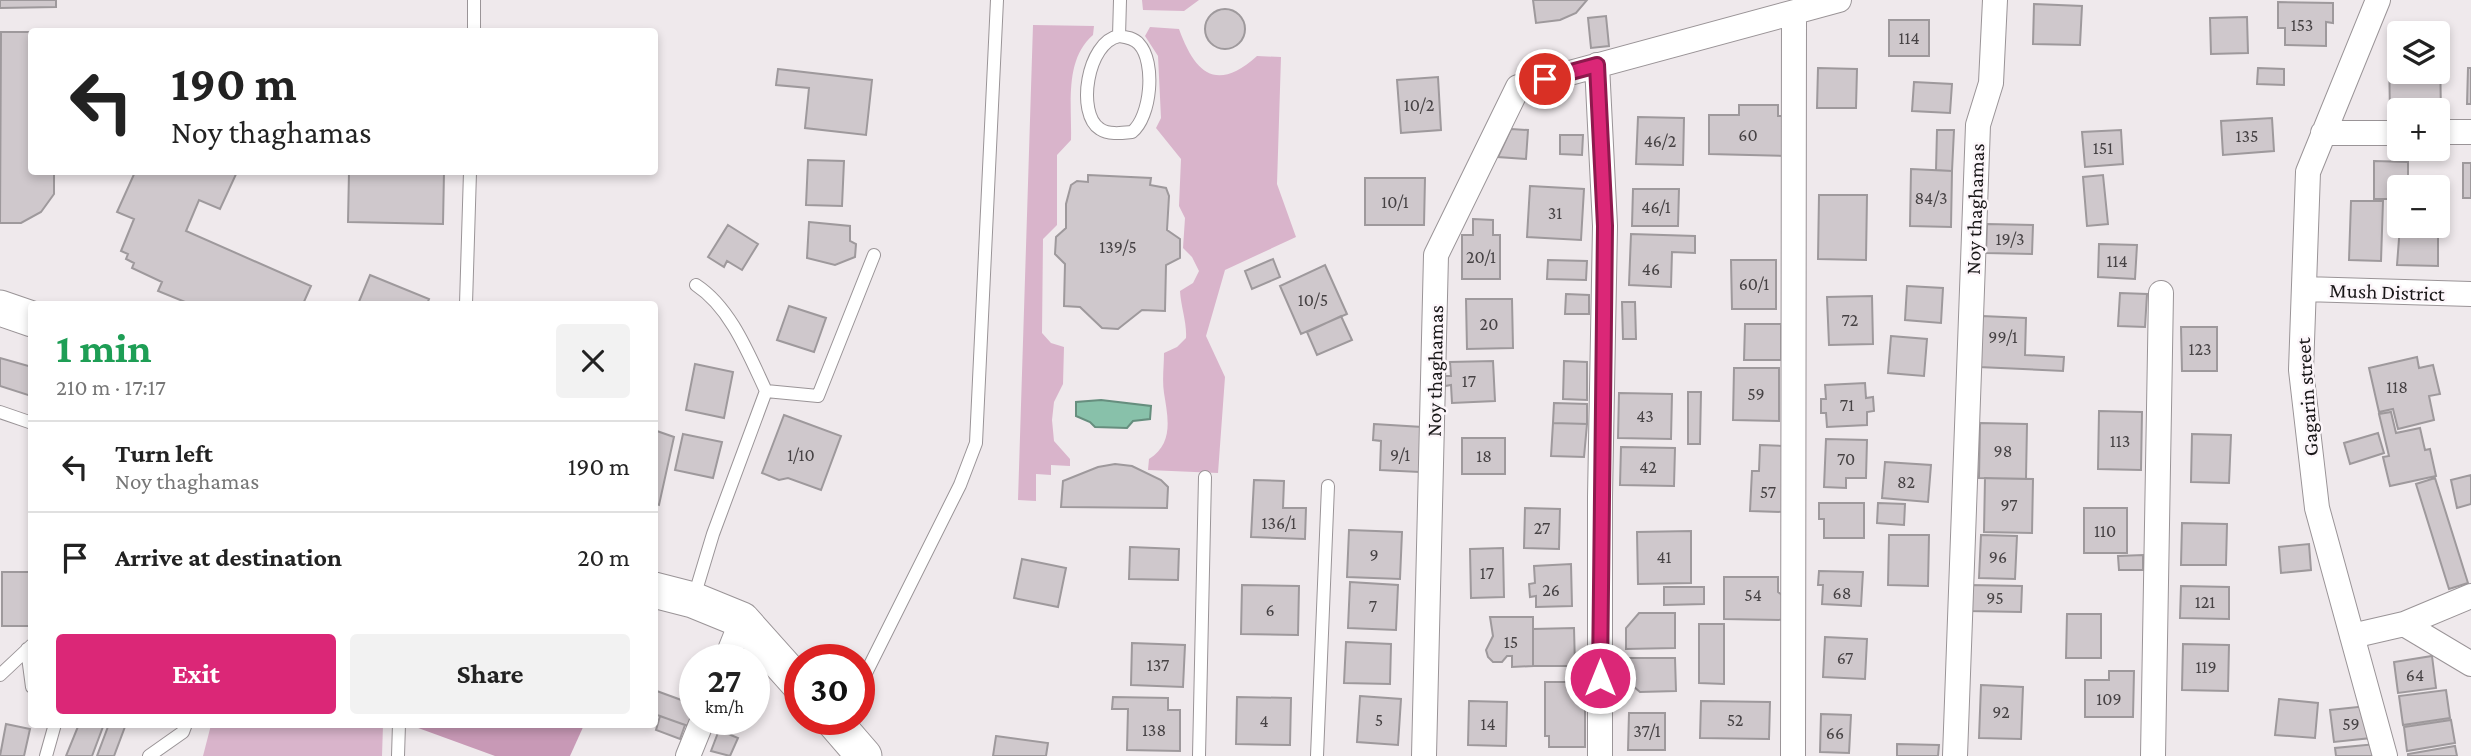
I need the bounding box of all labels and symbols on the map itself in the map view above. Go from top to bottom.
house number: 153 [2291,15,2313,35]
house number: 114 [1898,28,1920,48]
pin [1515,49,1575,109]
house number: 10/2 [1404,95,1434,115]
house number: 60 [1738,125,1758,145]
house number: 135 [2235,126,2259,146]
house number: 46/2 [1644,131,1676,151]
house number: 151 [2093,138,2113,158]
street label: Noy thaghamas [1961,143,1989,275]
house number: 84/3 [1914,188,1948,208]
house number: 10/1 [1381,192,1409,212]
house number: 46/1 [1641,197,1671,217]
house number: 31 [1548,203,1562,223]
house number: 19/3 [1995,229,2025,249]
house number: 139/5 [1099,237,1137,257]
house number: 20/1 [1466,247,1496,267]
house number: 114 [2106,251,2128,271]
house number: 46 [1642,259,1660,279]
house number: 60/1 [1739,274,1769,294]
street label: Mush District [2329,278,2446,306]
house number: 10/5 [1298,290,1328,310]
street label: Noy thaghamas [1422,305,1448,437]
house number: 72 [1842,310,1858,330]
house number: 20 [1480,314,1498,334]
house number: 99/1 [1988,327,2018,347]
street label: Gagarin street [2291,336,2323,457]
house number: 123 [2188,339,2212,359]
house number: 17 [1462,371,1476,391]
house number: 118 [2386,377,2408,397]
house number: 59 [1747,384,1765,404]
house number: 71 [1840,395,1854,415]
house number: 43 [1636,406,1654,426]
house number: 113 [2110,431,2130,451]
house number: 98 [1994,441,2012,461]
house number: 1/10 [787,445,815,465]
house number: 9/1 [1390,445,1410,465]
house number: 18 [1476,446,1492,466]
house number: 70 [1837,449,1855,469]
house number: 42 [1639,457,1657,477]
house number: 82 [1897,472,1915,492]
house number: 57 [1760,482,1776,502]
house number: 97 [2000,495,2018,515]
house number: 136/1 [1262,513,1296,533]
house number: 27 [1534,518,1550,538]
house number: 110 [2094,521,2116,541]
house number: 9 [1369,545,1379,565]
house number: 41 [1656,547,1672,567]
house number: 96 [1989,547,2007,567]
house number: 17 [1480,563,1494,583]
house number: 26 [1542,580,1560,600]
house number: 68 [1833,583,1851,603]
house number: 54 [1744,585,1762,605]
house number: 95 [1986,588,2004,608]
house number: 121 [2195,592,2215,612]
house number: 7 [1369,596,1377,616]
house number: 6 [1265,600,1275,620]
house number: 15 [1504,632,1518,652]
position arrow [1563,641,1637,715]
speed limit sign: 30 [784,644,875,735]
house number: 67 [1837,648,1853,668]
house number: 137 [1147,655,1169,675]
house number: 119 [2195,657,2217,677]
house number: 64 [2406,665,2424,685]
house number: 109 [2096,689,2122,709]
house number: 92 [1992,702,2010,722]
house number: 5 [1375,710,1383,730]
house number: 52 [1727,710,1743,730]
house number: 4 [1259,711,1269,731]
house number: 14 [1480,714,1496,734]
house number: 59 [2342,714,2360,734]
house number: 138 [1142,720,1166,740]
house number: 37/1 [1633,721,1661,741]
house number: 66 [1826,723,1844,743]

